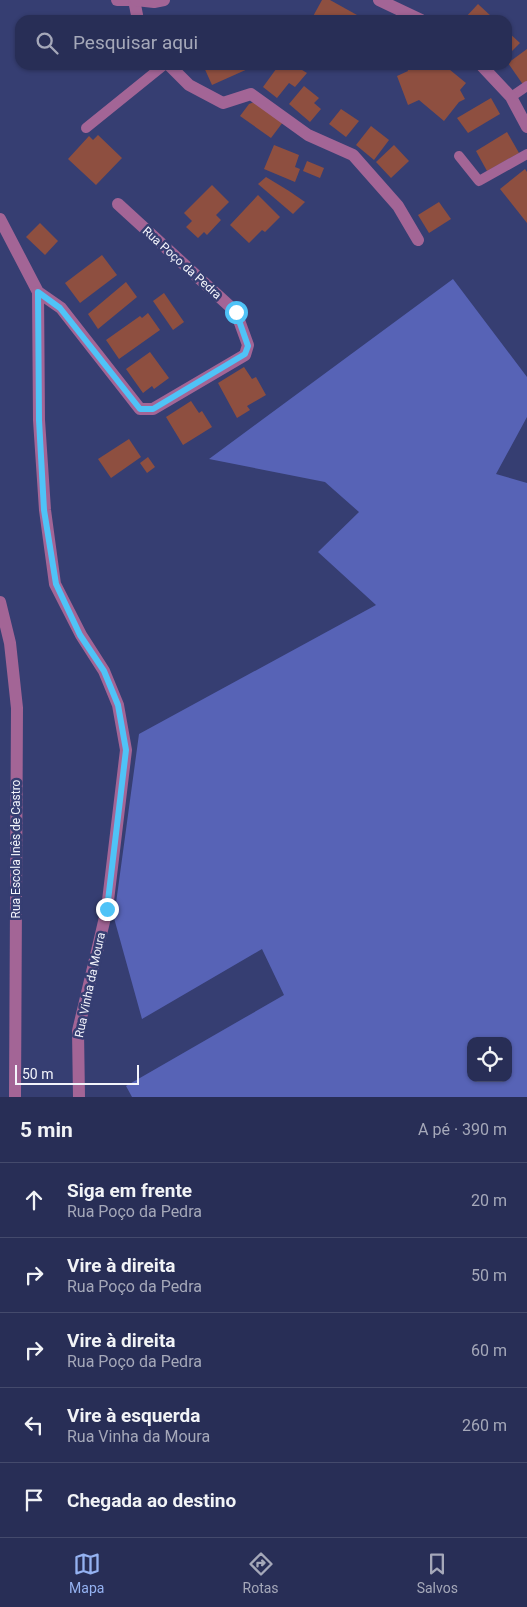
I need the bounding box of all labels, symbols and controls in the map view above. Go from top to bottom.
search box [15,15,512,70]
icon: search [33,29,61,57]
text: Pesquisar aqui [73,31,198,54]
street label: Rua Poço da Pedra [140,224,224,302]
route start [225,301,248,324]
street label: Rua Escola Inês de Castro [9,779,23,918]
route end [96,898,119,921]
street label: Rua Vinha da Moura [72,931,108,1039]
map controls [467,1037,512,1082]
button: locate [467,1037,512,1082]
scale bar [15,1062,139,1085]
text: 50 m [22,1066,54,1082]
text: 5 min [20,1118,73,1142]
text: A pé · 390 m [418,1120,507,1139]
text: Siga em frente [67,1179,192,1202]
icon: ahead [20,1186,48,1214]
text: 20 m [471,1191,507,1210]
text: Rua Poço da Pedra [67,1202,202,1221]
text: Vire à direita [67,1254,176,1277]
icon: right [20,1261,48,1289]
text: 50 m [471,1266,507,1285]
text: Rua Poço da Pedra [67,1277,202,1296]
text: Vire à direita [67,1329,176,1352]
icon: right [20,1336,48,1364]
text: 60 m [471,1341,507,1360]
text: Rua Poço da Pedra [67,1352,202,1371]
text: Vire à esquerda [67,1404,200,1427]
icon: left [20,1411,48,1439]
text: 260 m [462,1416,507,1435]
text: Rua Vinha da Moura [67,1427,210,1446]
icon: arrive [20,1486,48,1514]
text: Chegada ao destino [67,1489,236,1512]
tab: Mapa [69,1550,104,1596]
tab: Rotas [243,1550,279,1596]
tab: Salvos [417,1550,458,1596]

